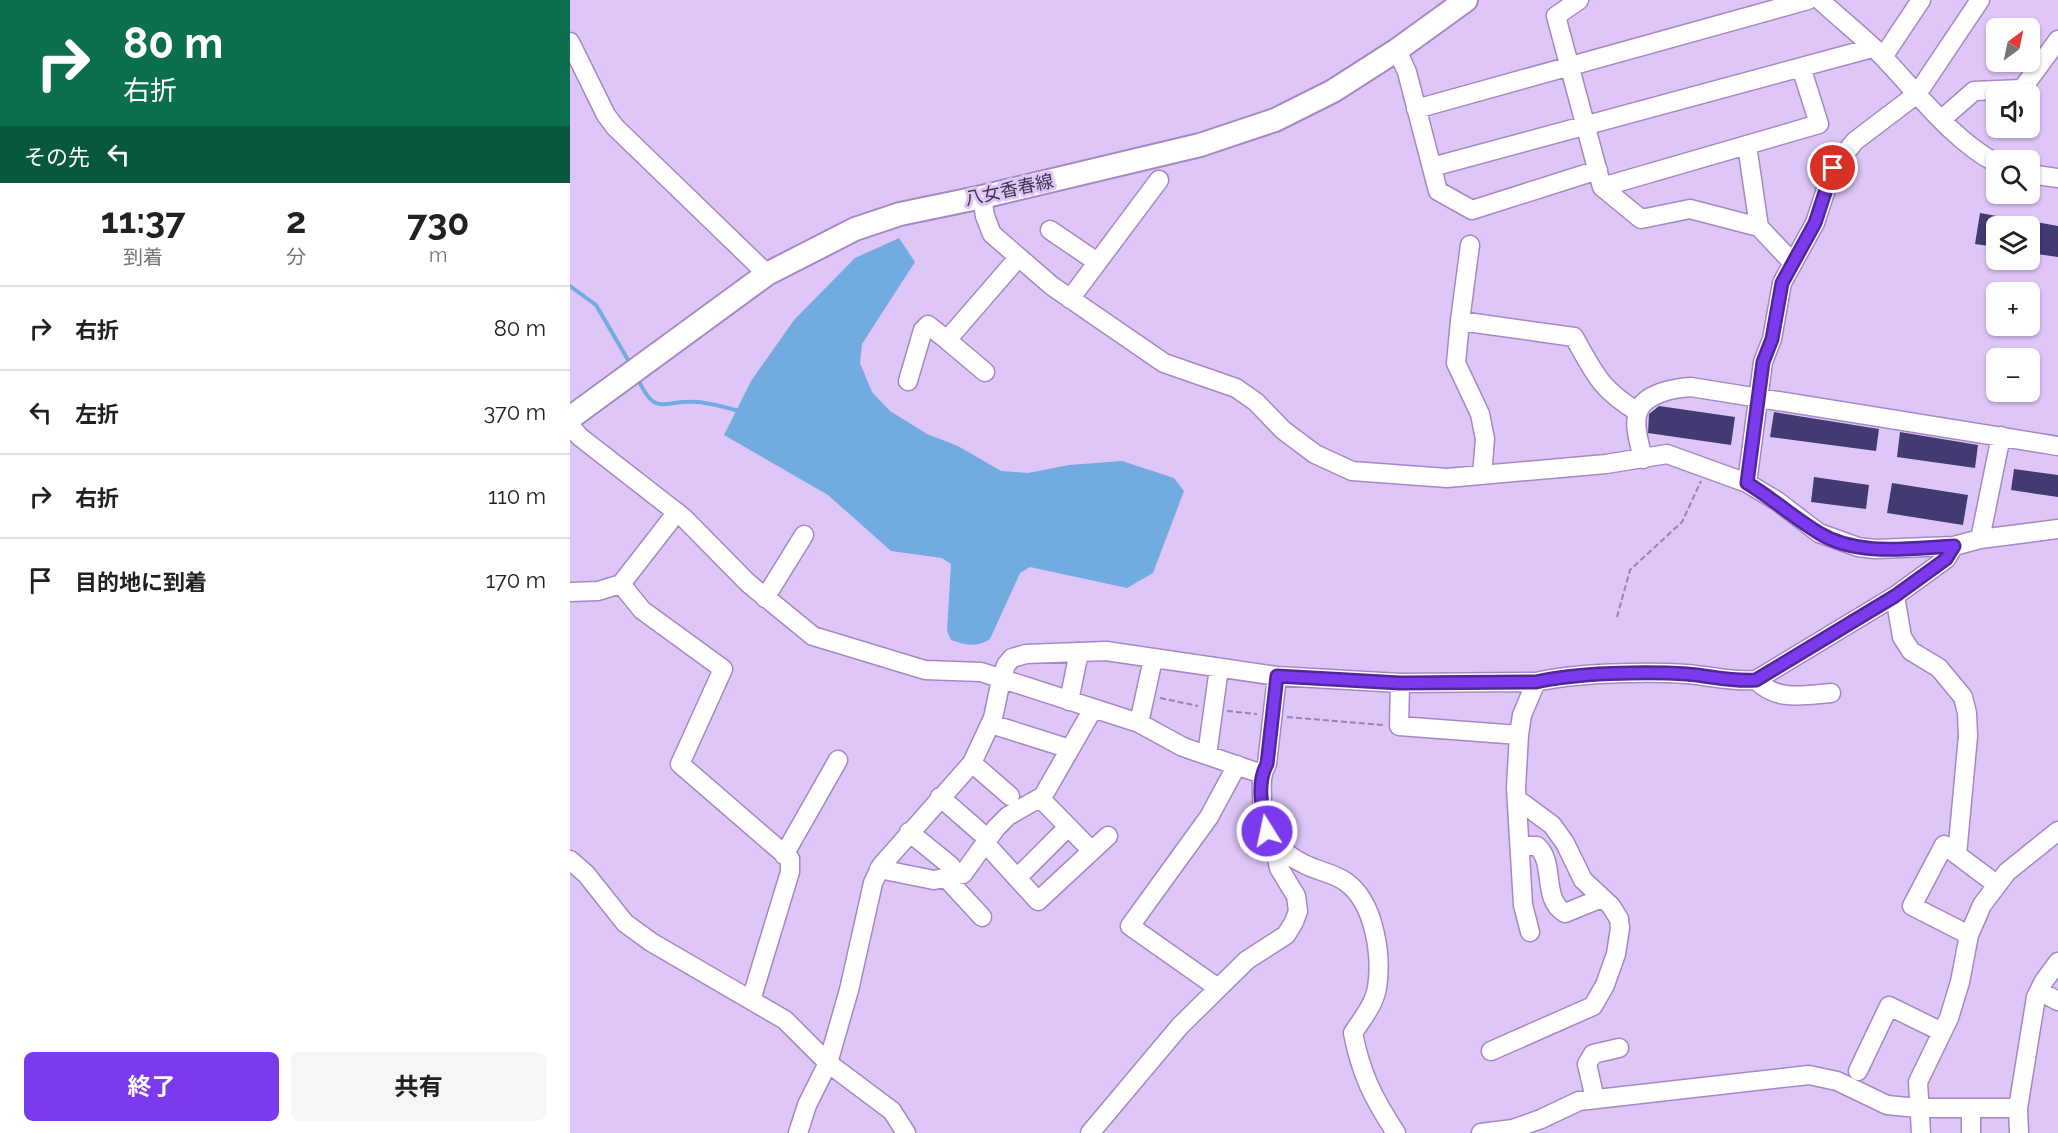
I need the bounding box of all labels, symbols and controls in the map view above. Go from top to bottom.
north arrow [1986,18,2040,72]
map controls [1986,18,2040,402]
text: 80 m [123,19,223,68]
icon: right [24,24,102,102]
text: 右折 [123,75,177,106]
button: sound [1986,84,2040,138]
icon: left [102,138,135,171]
pin [1807,142,1858,193]
text: その先 [24,144,90,170]
button: search [1986,150,2040,204]
icon: arrive [1816,151,1849,184]
street label: 八女香春線 [963,170,1055,209]
text: 11:37 [101,199,185,241]
text: 2 [286,199,306,241]
text: 730 [407,201,469,243]
button: layers [1986,216,2040,270]
text: m [429,243,447,267]
text: 到着 [123,245,163,269]
text: 分 [286,245,306,269]
button: + [1986,282,2040,336]
icon: right [24,312,57,345]
text: 80 m [494,315,546,341]
text: 右折 [75,317,119,343]
button: − [1986,348,2040,402]
icon: left [24,396,57,429]
text: 370 m [483,399,546,425]
text: 左折 [75,401,119,427]
icon: right [24,480,57,513]
text: 110 m [488,483,546,509]
text: 右折 [75,485,119,511]
icon: arrive [24,564,57,597]
text: 170 m [486,567,546,593]
text: 目的地に到着 [75,569,207,595]
position arrow [1235,799,1299,863]
button: 終了 [24,1052,279,1121]
button: 共有 [291,1052,546,1121]

